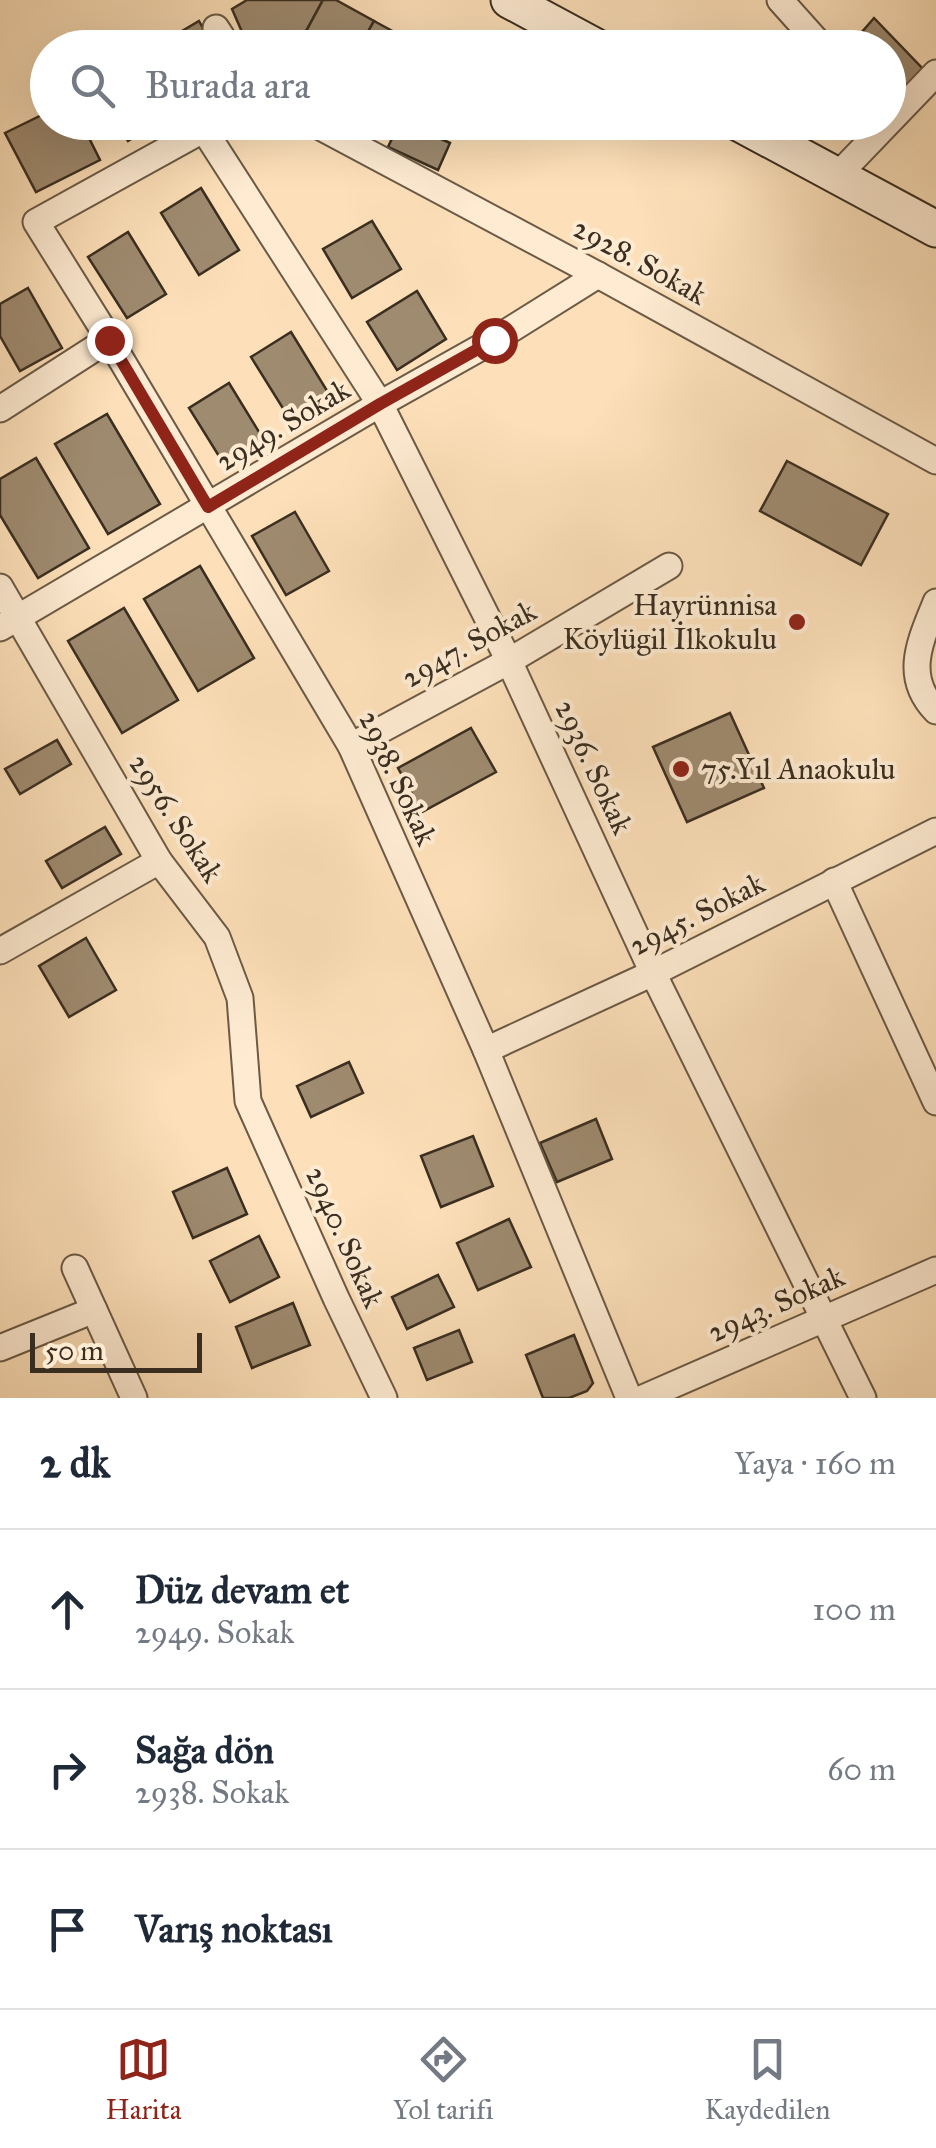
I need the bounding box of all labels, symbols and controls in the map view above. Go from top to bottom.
search box [30,30,906,140]
icon: search [65,58,120,113]
text: Burada ara [145,62,310,108]
street label: 2928. Sokak [566,210,713,313]
route end [87,318,133,364]
route start [472,318,518,364]
street label: 2949. Sokak [210,371,357,480]
place label: Hayrünnisa Köylügil İlkokulu [563,587,777,657]
street label: 2947. Sokak [396,592,543,696]
marker: Hayrünnisa Köylügil İlkokulu [786,611,808,633]
street label: 2936. Sokak [546,694,641,840]
street label: 2938. Sokak [350,705,445,852]
street label: 2956. Sokak [120,747,231,890]
place label: 75.Yıl Anaokulu [701,751,896,787]
marker: 75.Yıl Anaokulu [670,758,692,780]
street label: 2945. Sokak [624,865,771,964]
street label: 2940. Sokak [297,1161,392,1314]
street label: 2943. Sokak [702,1258,850,1351]
scale bar [30,1328,202,1372]
text: 50 m [45,1333,104,1368]
text: 2 dk [40,1437,110,1489]
text: Yaya · 160 m [734,1444,896,1483]
text: Düz devam et [135,1567,349,1613]
icon: ahead [40,1582,95,1637]
text: 100 m [812,1590,896,1629]
text: 2949. Sokak [135,1613,294,1652]
text: Sağa dön [135,1727,274,1773]
icon: right [40,1742,95,1797]
text: 60 m [827,1750,896,1789]
text: 2938. Sokak [135,1773,289,1812]
icon: arrive [40,1902,95,1957]
text: Varış noktası [135,1906,332,1952]
tab: Harita [106,2032,182,2127]
tab: Yol tarifi [393,2032,493,2127]
tab: Kaydedilen [704,2032,830,2127]

